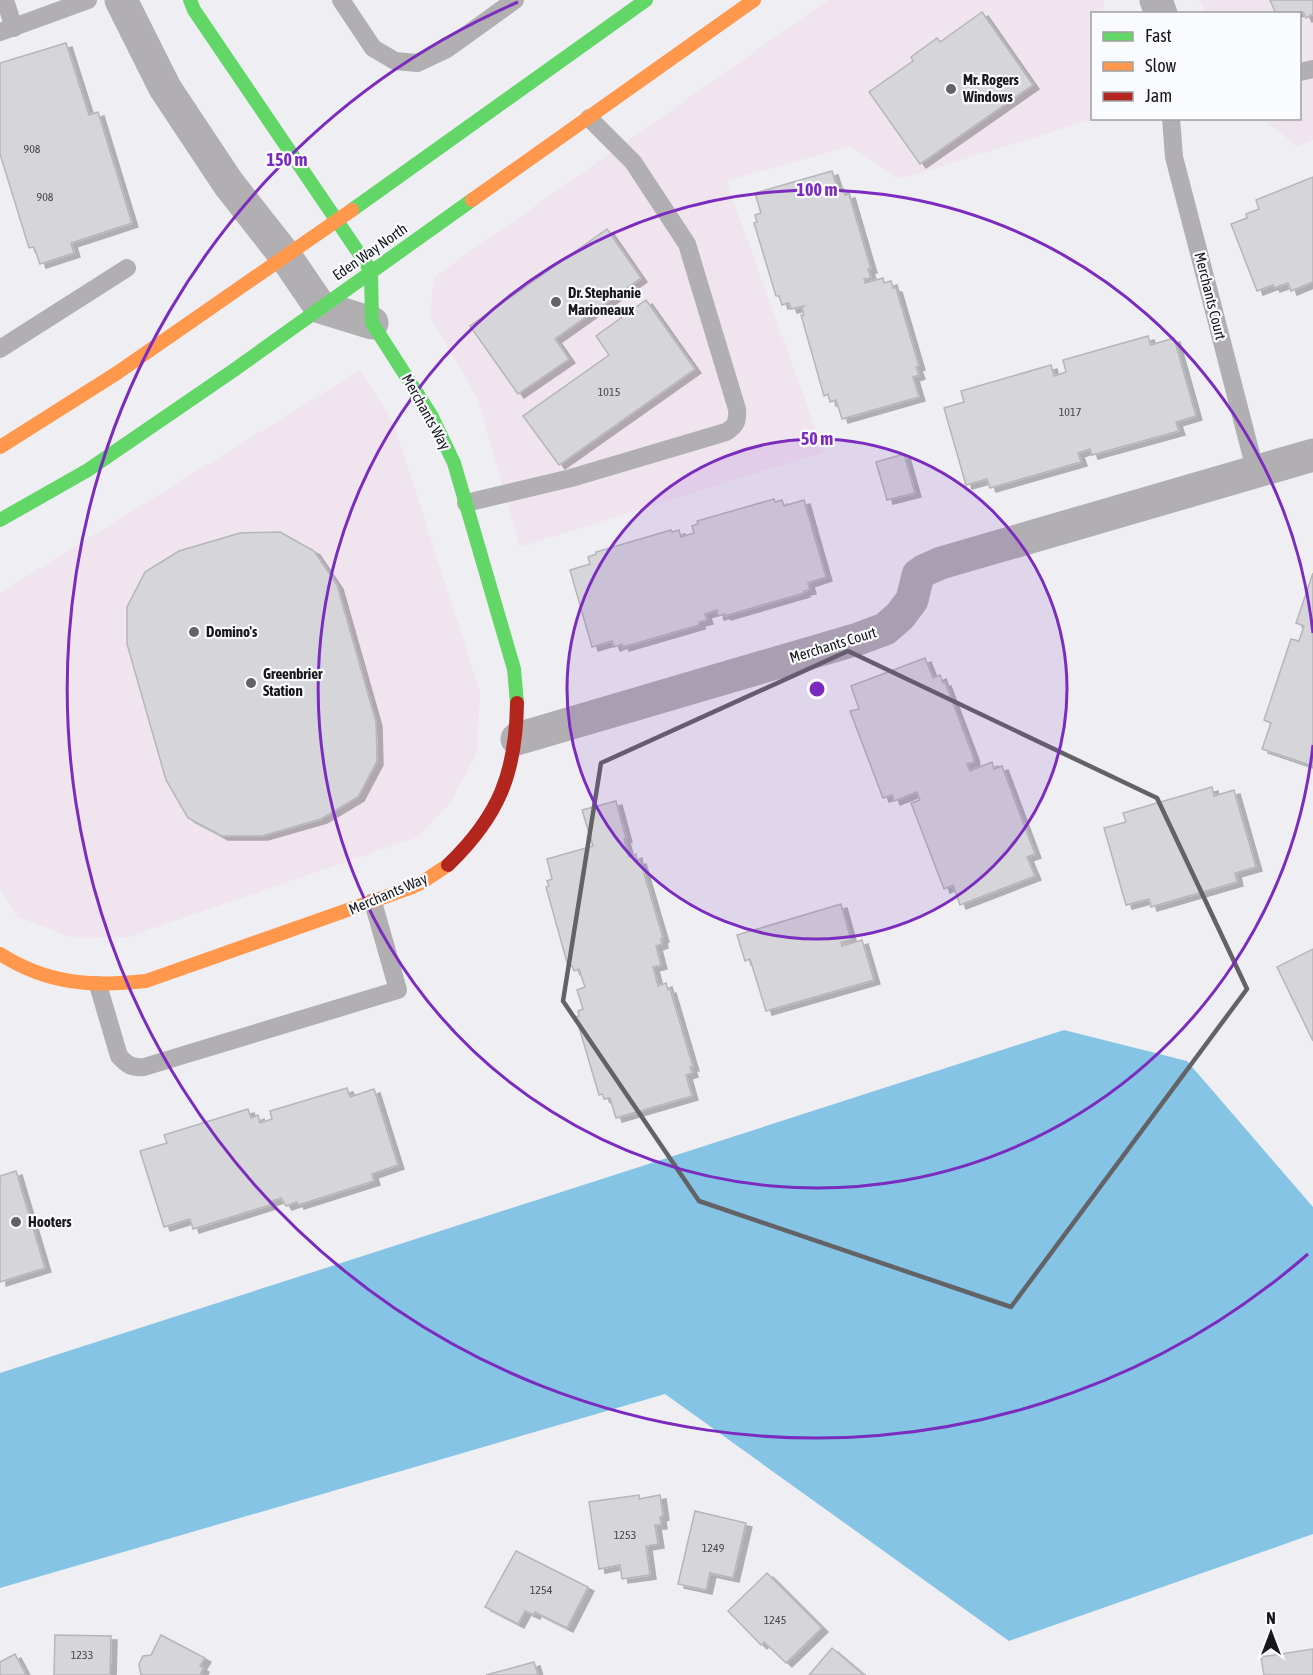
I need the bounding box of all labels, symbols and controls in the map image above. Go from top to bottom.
legend [1091,12,1301,120]
text: Fast [1145,25,1172,46]
text: Slow [1145,55,1176,76]
place label: Mr. Rogers Windows [962,71,1020,105]
marker: Mr. Rogers Windows [944,82,958,96]
text: Jam [1145,85,1172,106]
house number: 908 [24,142,41,156]
text: 150 m [267,149,307,170]
text: 100 m [797,179,837,200]
house number: 908 [37,190,54,204]
street label: Eden Way North [329,220,410,284]
street label: Merchants Court [1191,250,1230,341]
place label: Dr. Stephanie Marioneaux [568,284,641,318]
marker: Dr. Stephanie Marioneaux [549,295,563,309]
street label: Merchants Way [399,371,454,452]
house number: 1015 [598,385,620,399]
house number: 1017 [1059,405,1082,419]
text: 50 m [801,428,833,449]
place label: Domino's [206,623,258,640]
street label: Merchants Court [787,623,878,666]
marker: Domino's [187,625,201,639]
place label: Greenbrier Station [263,665,323,699]
marker: Greenbrier Station [244,676,258,690]
centre of rings [807,679,827,699]
street label: Merchants Way [346,869,430,918]
place label: Hooters [28,1213,72,1230]
marker: Hooters [9,1215,23,1229]
house number: 1253 [614,1528,636,1542]
house number: 1249 [702,1541,725,1555]
house number: 1254 [530,1583,553,1597]
north arrow [1241,1603,1301,1663]
text: N [1266,1609,1276,1627]
house number: 1245 [764,1613,786,1627]
house number: 1233 [71,1648,93,1662]

